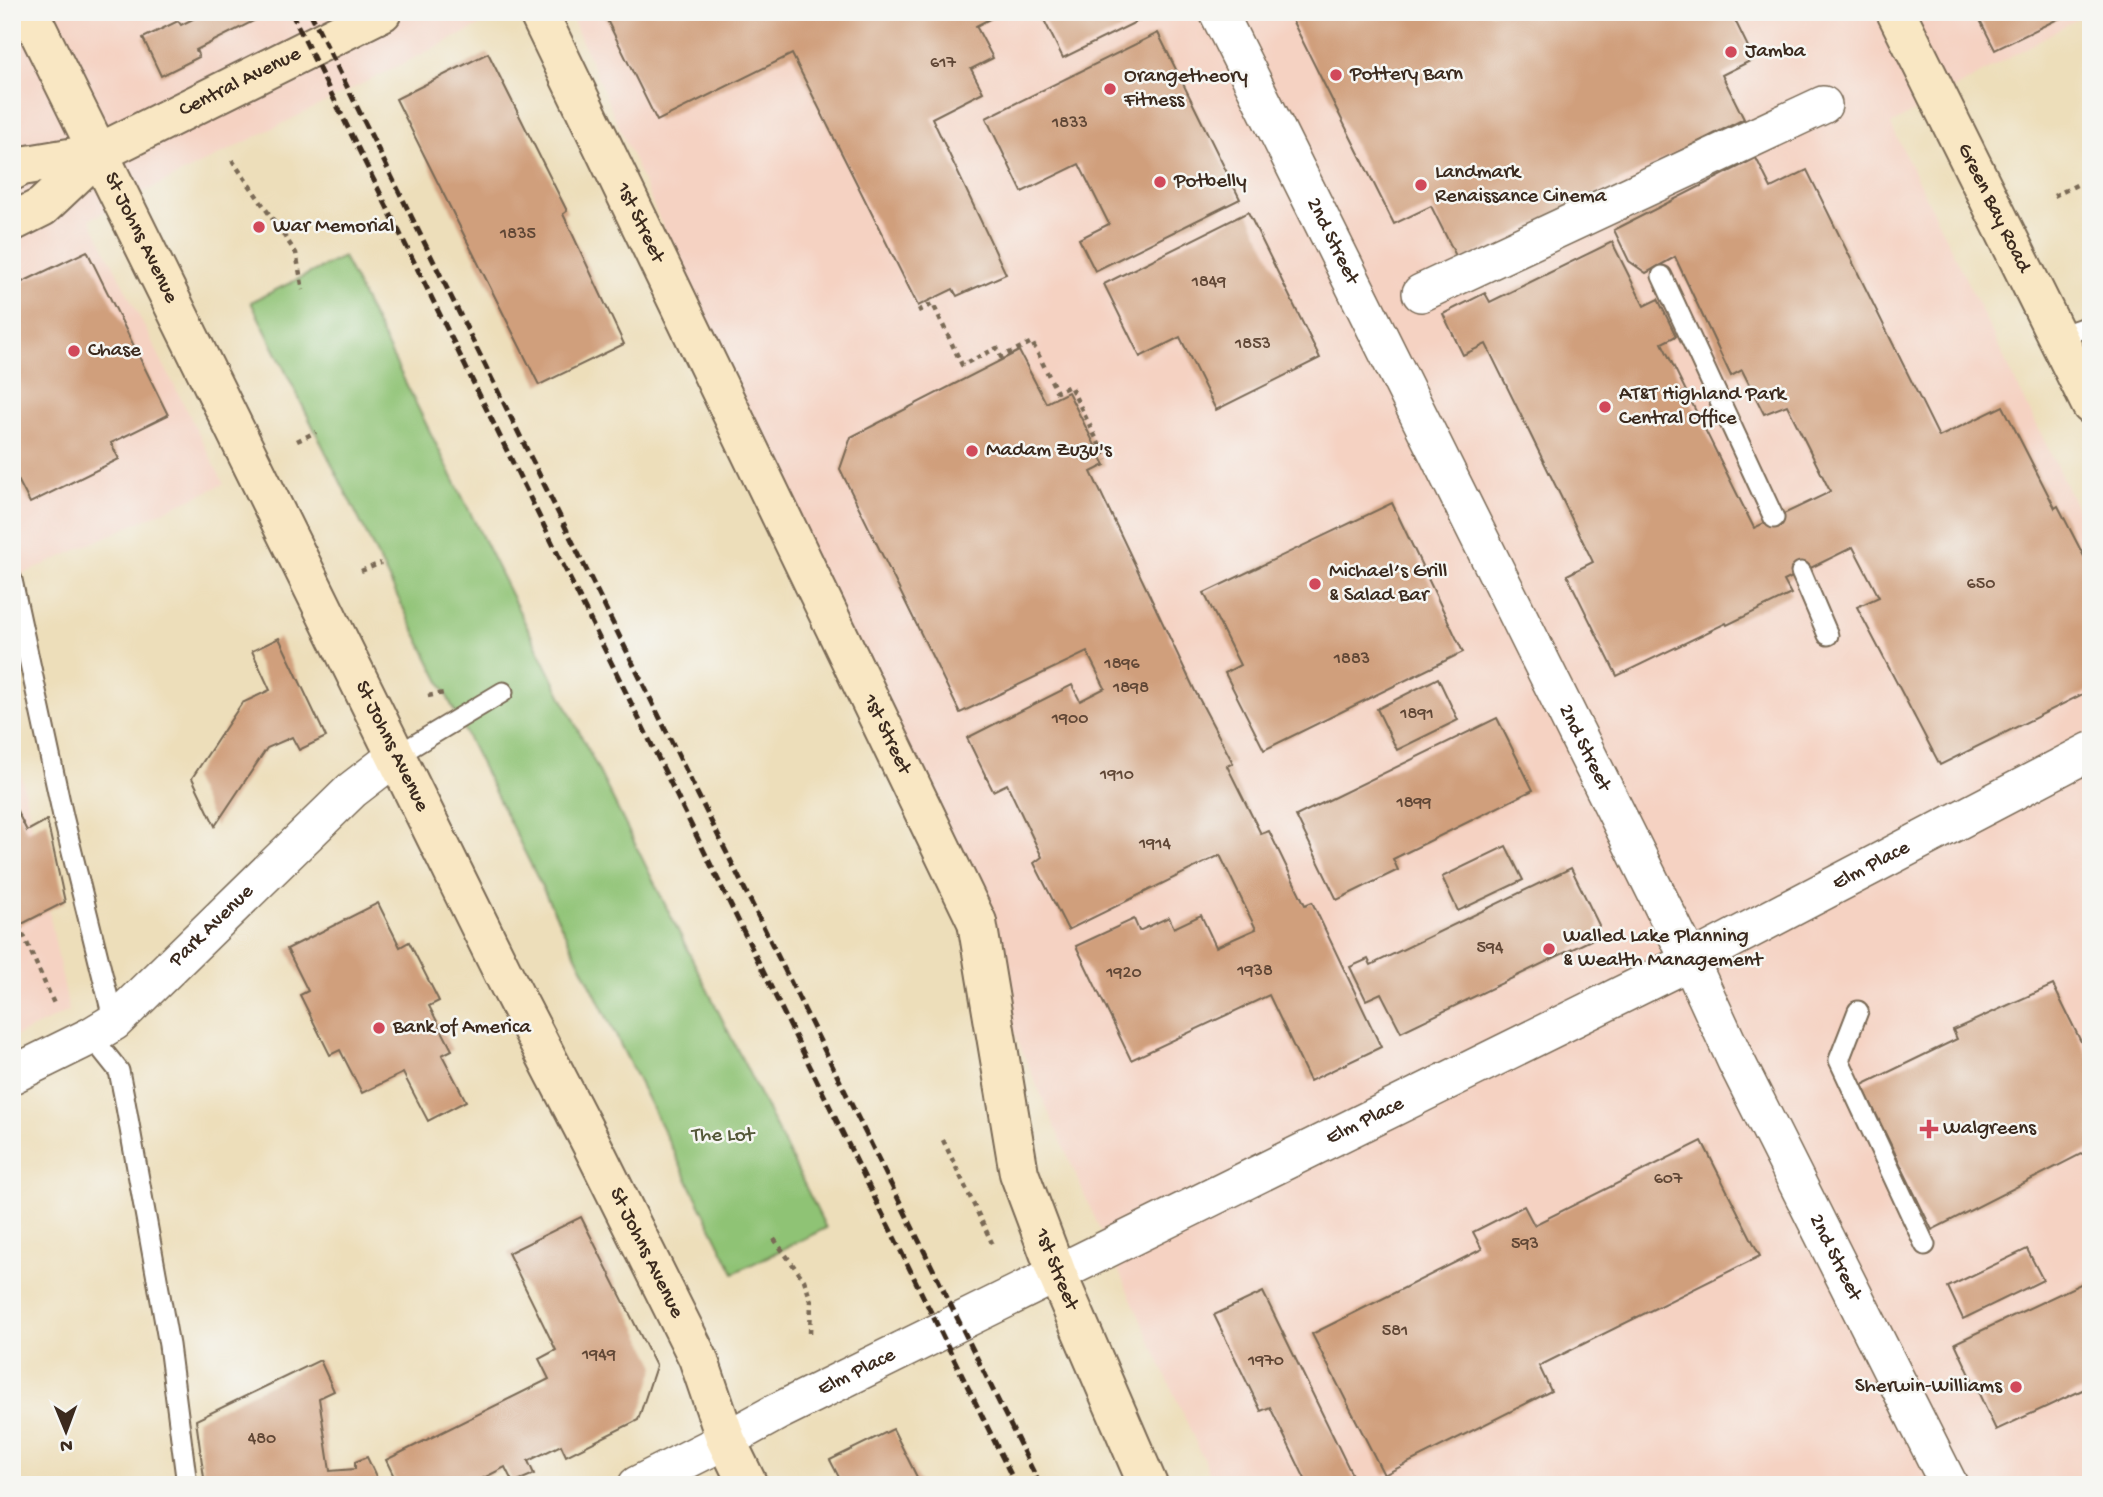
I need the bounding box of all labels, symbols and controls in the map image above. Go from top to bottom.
place label: Jamba [1745,40,1807,65]
street label: Central Avenue [175,41,306,123]
marker: Jamba [1723,44,1739,60]
house number: 617 [930,53,957,74]
place label: Pottery Barn [1349,63,1463,88]
place label: Orangetheory Fitness [1123,65,1248,114]
marker: Pottery Barn [1328,67,1344,83]
marker: Orangetheory Fitness [1102,81,1118,97]
house number: 1833 [1051,113,1088,134]
street label: Green Bay Road [1951,139,2037,278]
place label: Landmark Renaissance Cinema [1435,161,1608,210]
street label: St Johns Avenue [98,169,184,308]
place label: Potbelly [1173,170,1247,195]
marker: Potbelly [1152,174,1168,190]
marker: Landmark Renaissance Cinema [1413,177,1429,193]
street label: 1st Street [609,178,671,269]
street label: 2nd Street [1300,194,1365,291]
place label: War Memorial [273,215,394,240]
marker: War Memorial [251,219,267,235]
house number: 1835 [499,224,536,245]
house number: 1849 [1191,272,1226,293]
house number: 1853 [1234,334,1271,355]
place label: Chase [88,339,142,364]
marker: Chase [66,343,82,359]
place label: AT&T Highland Park Central Office [1619,383,1788,432]
marker: AT&T Highland Park Central Office [1597,399,1613,415]
place label: Madam Zuzu's [986,439,1113,464]
marker: Madam Zuzu's [964,443,980,459]
place label: Michael’s Grill & Salad Bar [1329,560,1447,609]
house number: 650 [1967,574,1995,595]
marker: Michael’s Grill & Salad Bar [1307,576,1323,592]
house number: 1883 [1333,649,1370,670]
house number: 1896 [1103,654,1141,675]
street label: St Johns Avenue [349,677,435,817]
house number: 1898 [1112,678,1149,699]
street label: 1st Street [856,689,917,781]
street label: 2nd Street [1552,701,1617,798]
house number: 1891 [1399,704,1434,725]
house number: 1900 [1051,709,1088,730]
house number: 1910 [1099,765,1134,786]
house number: 1899 [1395,793,1432,814]
house number: 1914 [1138,834,1172,855]
street label: Elm Place [1829,835,1915,896]
street label: Park Avenue [164,879,260,974]
place label: Walled Lake Planning & Wealth Management [1563,925,1765,974]
house number: 594 [1477,938,1504,959]
marker: Walled Lake Planning & Wealth Management [1541,941,1557,957]
house number: 1938 [1236,961,1273,982]
house number: 1920 [1105,963,1142,984]
place label: Bank of America [392,1016,532,1041]
marker: Bank of America [371,1020,387,1036]
street label: Elm Place [1322,1091,1409,1151]
place label: Walgreens [1943,1117,2037,1142]
marker: Walgreens [1921,1121,1937,1137]
park label: The Lot [691,1124,757,1149]
house number: 607 [1654,1169,1683,1190]
street label: St Johns Avenue [603,1184,689,1324]
street label: 2nd Street [1803,1210,1868,1307]
street label: 1st Street [1028,1224,1085,1316]
house number: 593 [1511,1234,1539,1255]
house number: 581 [1382,1321,1408,1342]
street label: Elm Place [814,1342,901,1402]
house number: 1949 [581,1345,616,1366]
house number: 1970 [1247,1351,1284,1372]
place label: Sherwin-Williams [1855,1375,2003,1400]
marker: Sherwin-Williams [2008,1379,2024,1395]
north arrow [32,1396,102,1466]
house number: 480 [248,1429,276,1450]
text: N [60,1433,73,1456]

